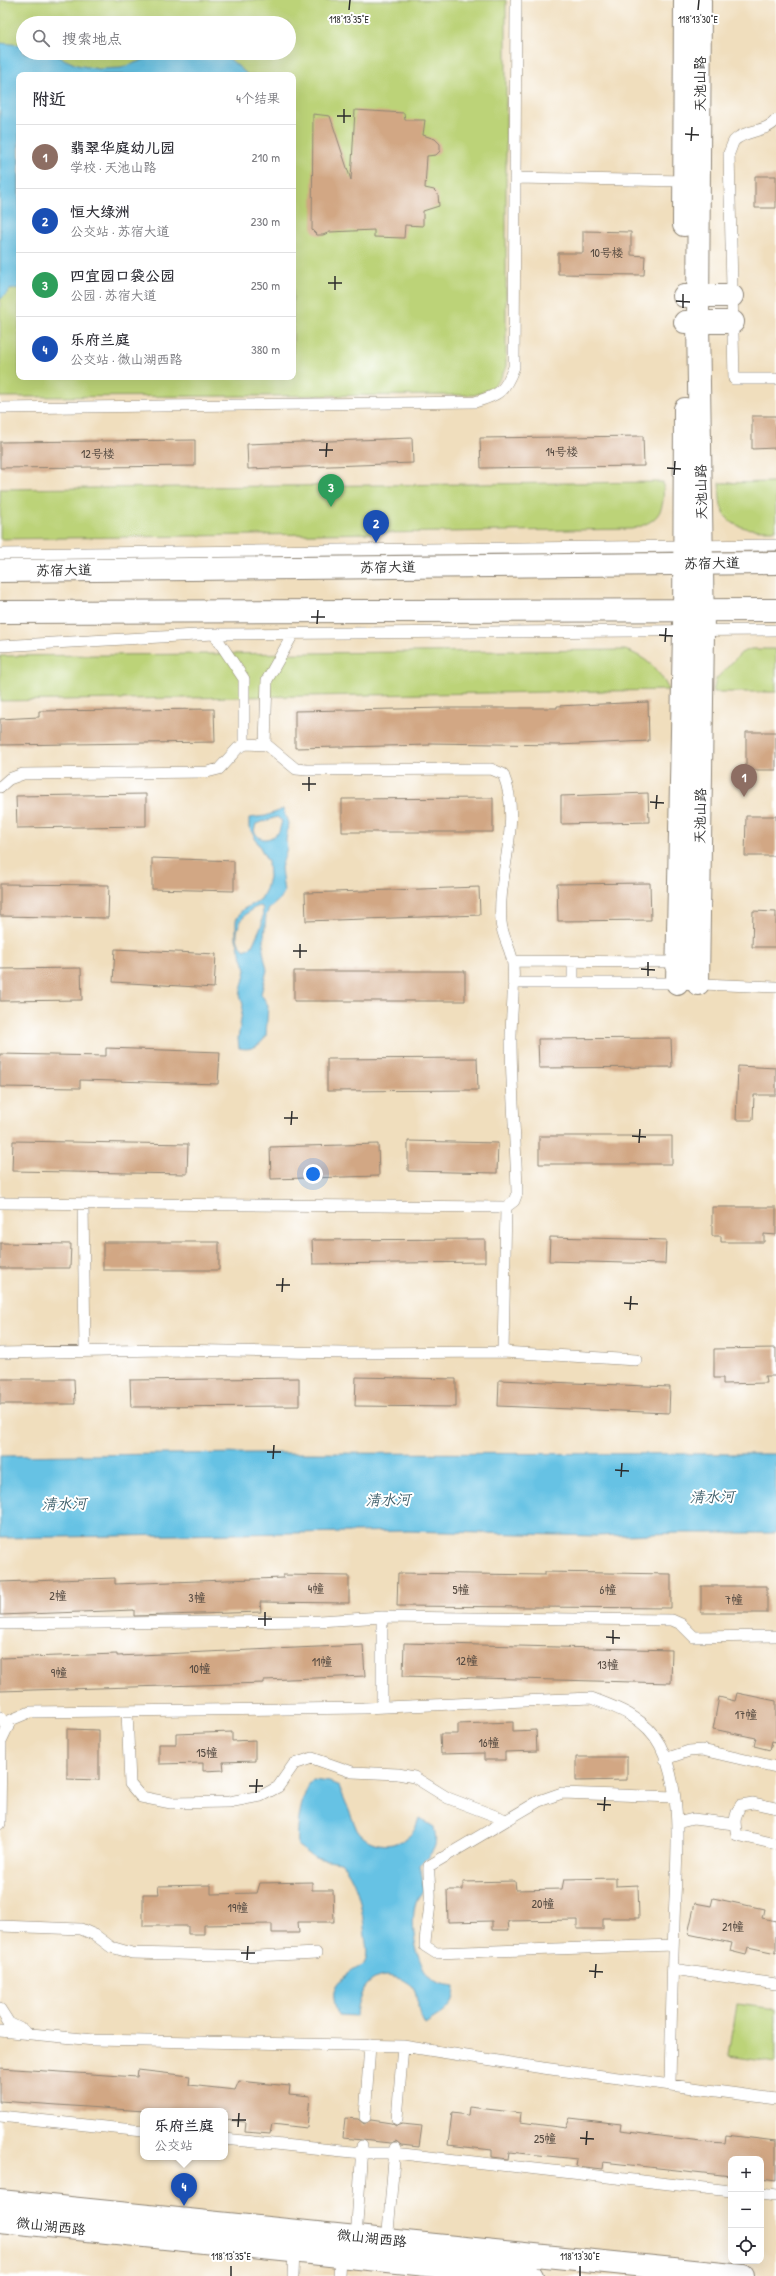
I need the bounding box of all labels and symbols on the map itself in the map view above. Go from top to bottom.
text: 118°13'35"E [329,13,369,26]
text: 118°13'30"E [678,13,719,26]
street label: 天池山路 [690,56,709,112]
house number: 10号楼 [590,244,624,261]
house number: 14号楼 [546,443,578,460]
house number: 12号楼 [81,445,115,462]
street label: 天池山路 [691,464,710,520]
pin: 3 [318,474,344,507]
pin: 2 [363,510,389,543]
street label: 苏宿大道 [684,553,740,572]
street label: 苏宿大道 [360,557,416,576]
street label: 苏宿大道 [36,560,92,579]
pin: 1 [731,764,757,797]
street label: 天池山路 [690,788,709,844]
your location [303,1164,323,1184]
water label: 清水河 [689,1486,738,1507]
water label: 清水河 [365,1489,414,1510]
water label: 清水河 [41,1493,90,1514]
house number: 4幢 [308,1580,324,1597]
house number: 5幢 [452,1581,470,1598]
house number: 6幢 [600,1581,616,1598]
house number: 2幢 [49,1587,67,1604]
house number: 3幢 [188,1589,206,1606]
house number: 7幢 [725,1591,743,1608]
house number: 12幢 [456,1652,478,1669]
house number: 11幢 [312,1653,332,1670]
house number: 13幢 [597,1656,619,1673]
house number: 10幢 [189,1660,211,1677]
house number: 9幢 [51,1664,67,1681]
house number: 17幢 [735,1706,757,1723]
house number: 16幢 [478,1734,500,1751]
house number: 15幢 [196,1744,218,1761]
house number: 20幢 [532,1895,555,1912]
house number: 19幢 [228,1899,248,1916]
house number: 21幢 [722,1918,744,1935]
house number: 25幢 [534,2130,556,2147]
pin: 4 [171,2173,197,2206]
street label: 微山湖西路 [15,2212,87,2239]
street label: 微山湖西路 [336,2224,408,2251]
text: 118°13'35"E [211,2250,251,2263]
text: 118°13'30"E [560,2250,601,2263]

